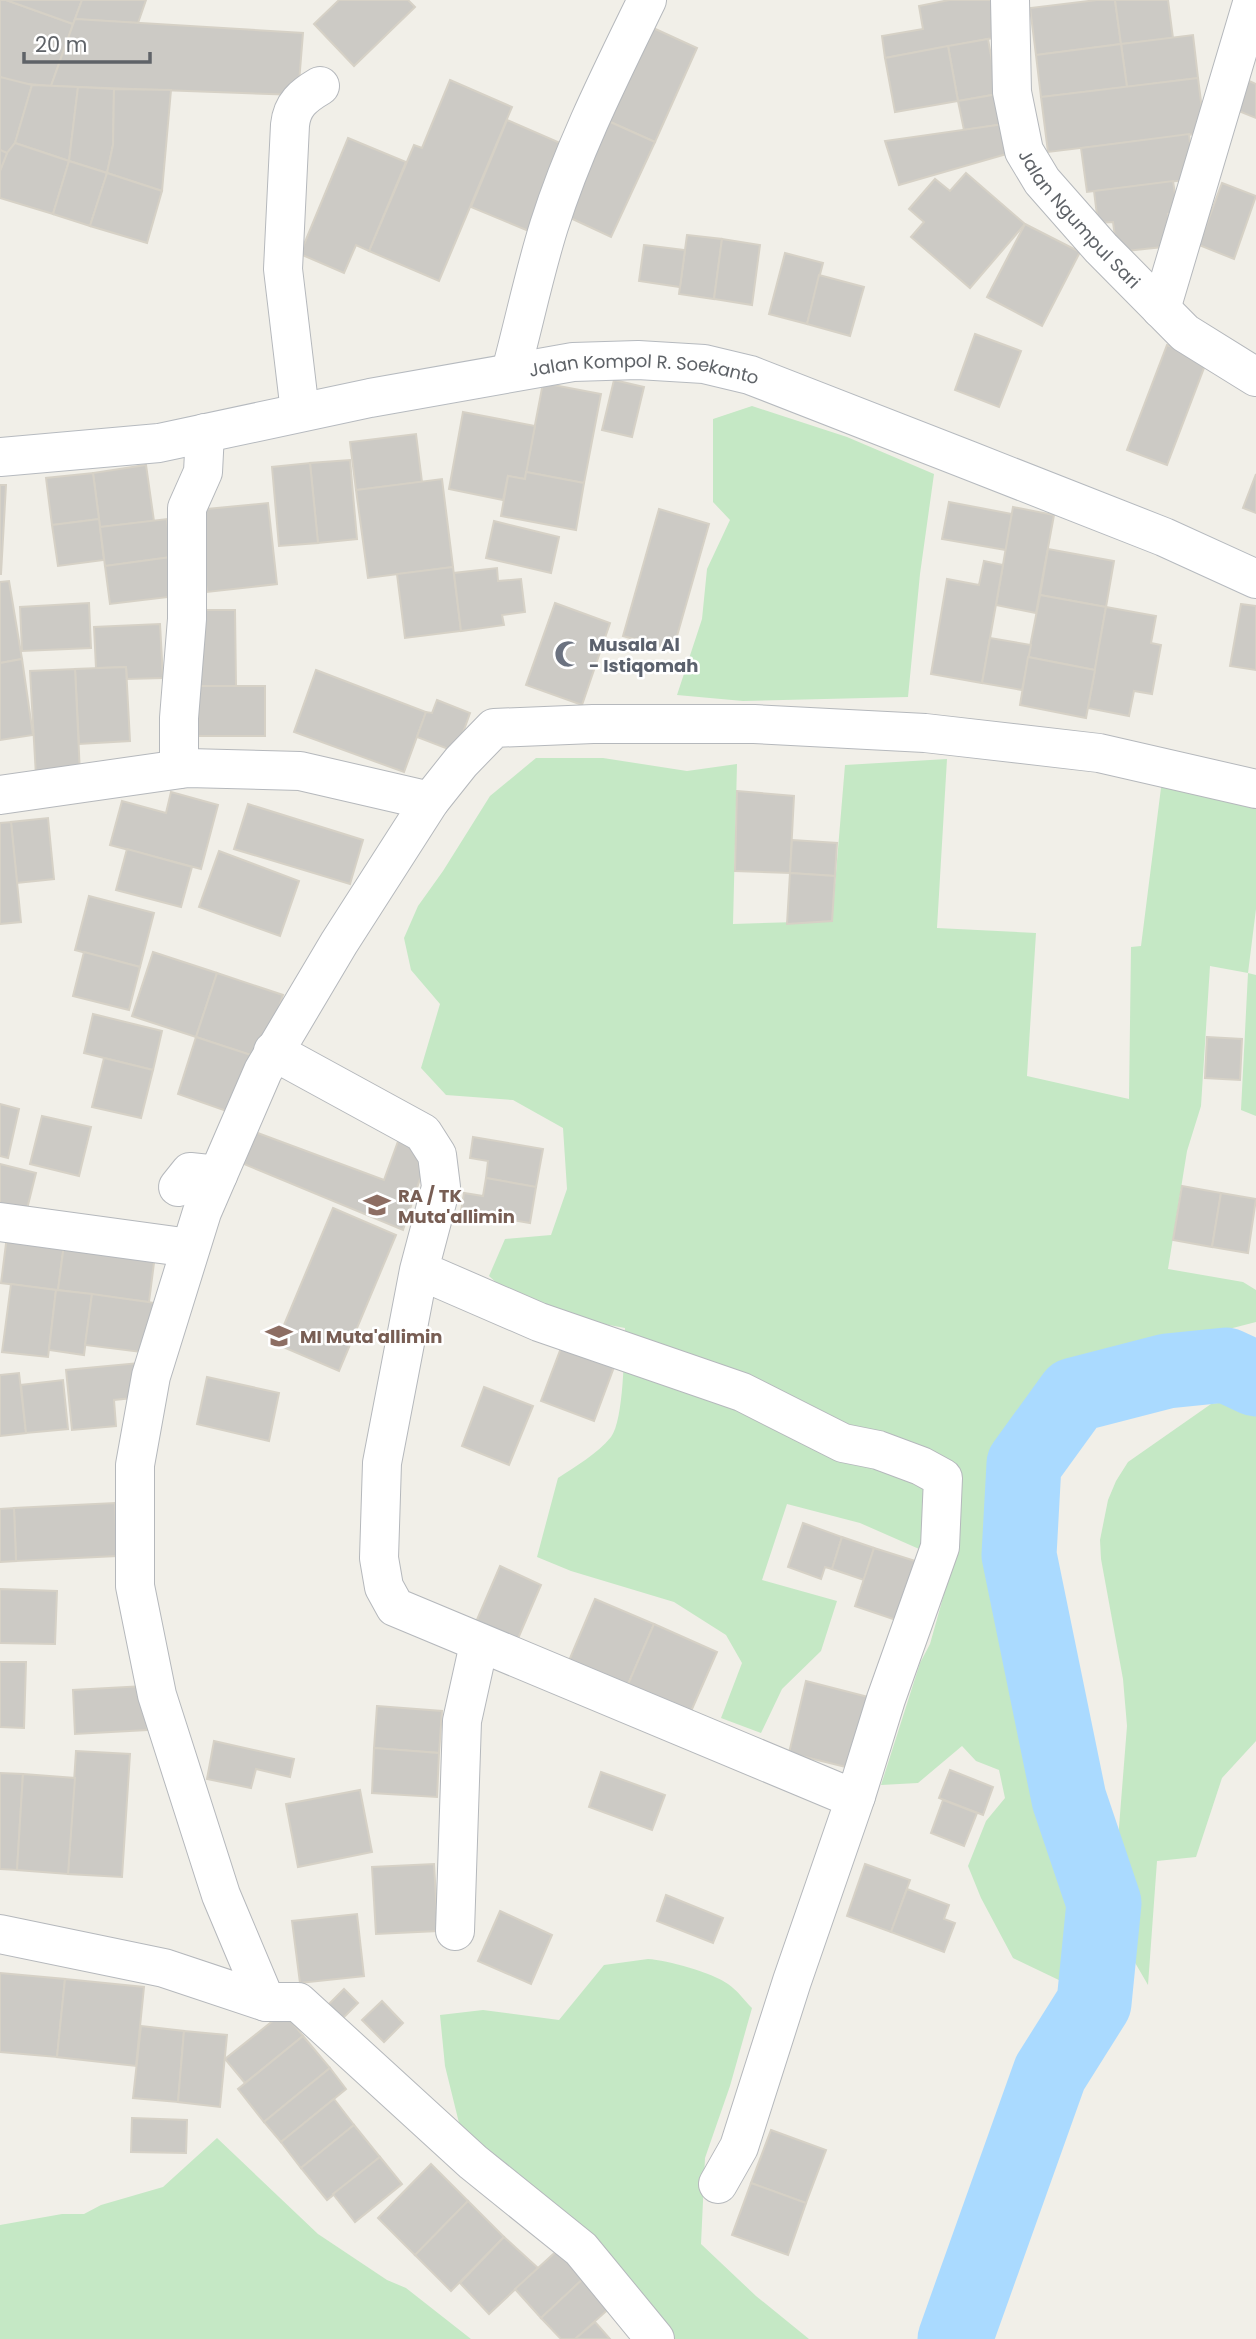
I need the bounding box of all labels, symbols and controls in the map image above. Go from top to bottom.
scale bar [24,21,150,65]
text: 20 m [35,30,88,59]
street label: Jalan Ngumpul Sari [1013,144,1146,294]
street label: Jalan Kompol R. Soekanto [527,347,763,390]
place label: Musala Al - Istiqomah [589,632,698,678]
mosque icon: Musala Al - Istiqomah [553,639,583,669]
place label: RA / TK Muta'allimin [398,1183,515,1229]
school or university icon: RA / TK Muta'allimin [362,1190,392,1220]
school or university icon: MI Muta'allimin [264,1321,294,1351]
place label: MI Muta'allimin [300,1324,442,1349]

